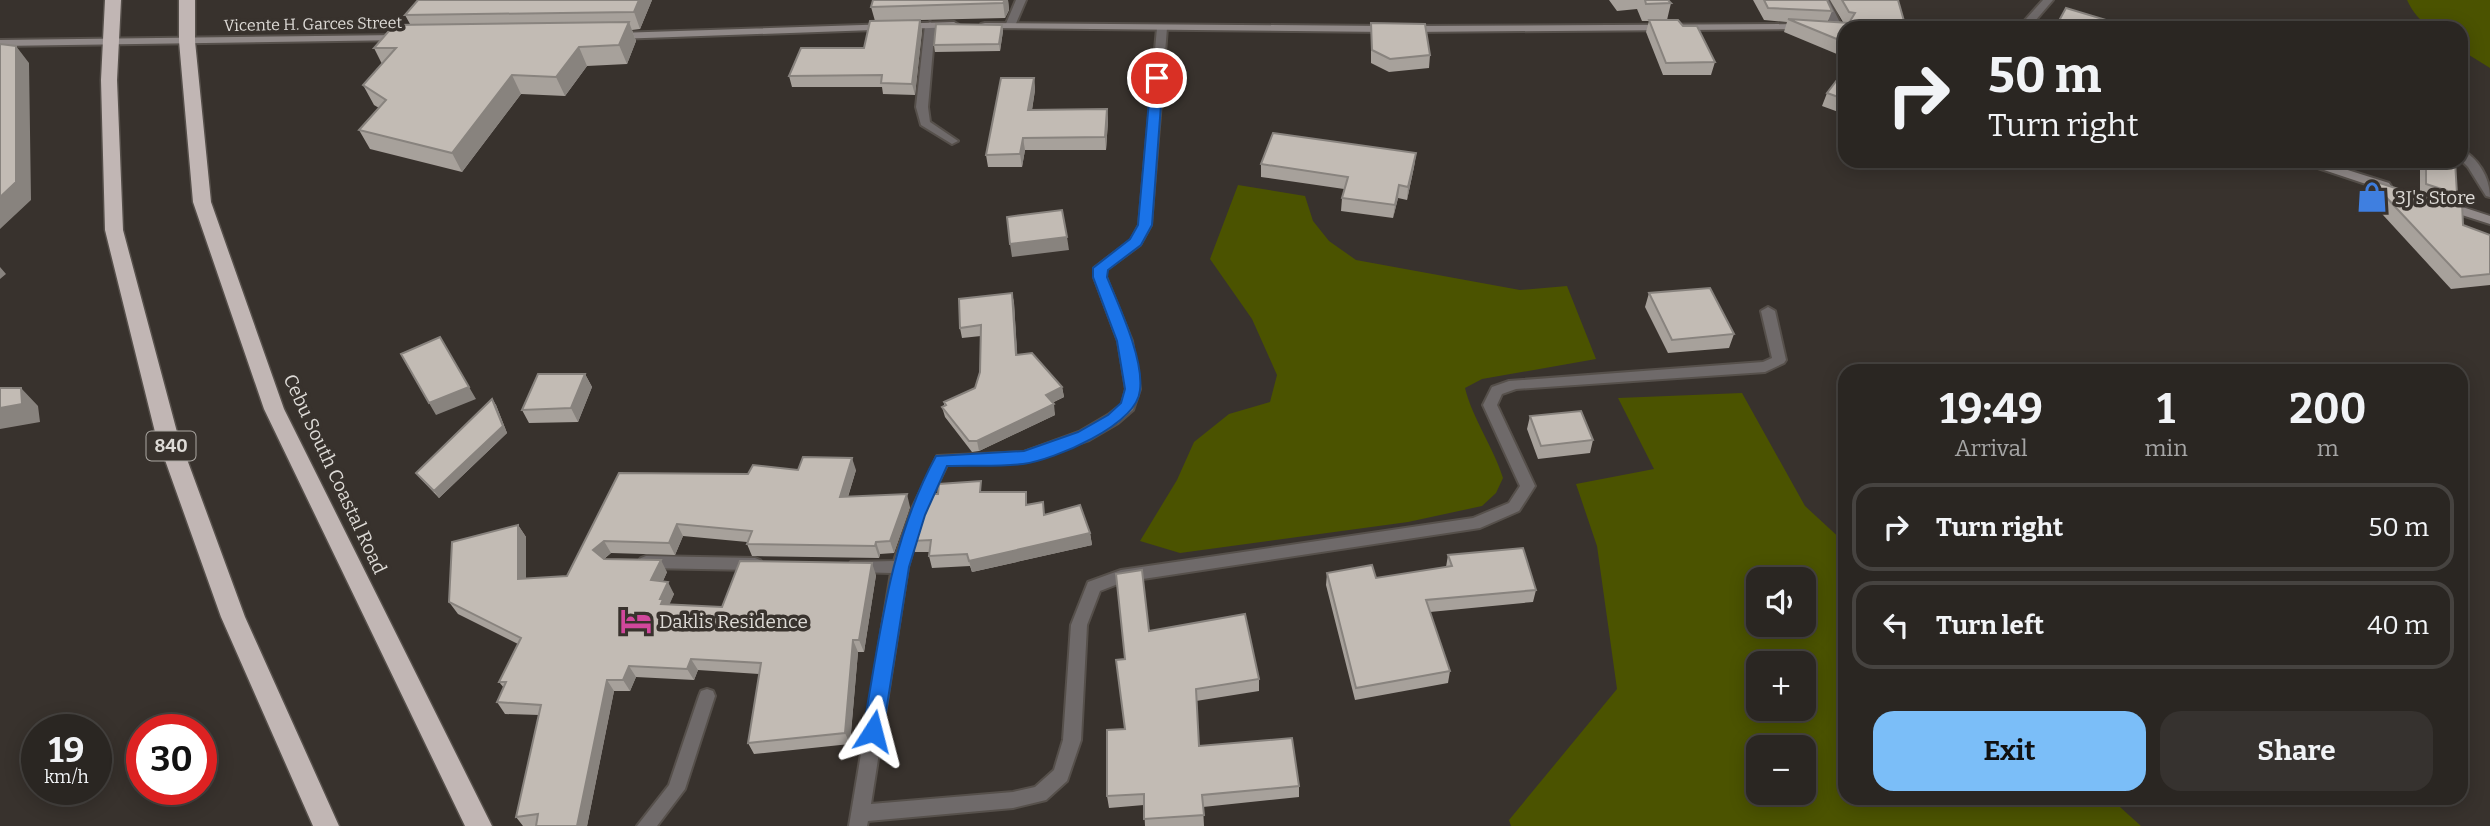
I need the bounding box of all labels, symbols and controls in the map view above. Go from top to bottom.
street label: Vicente H. Garces Street [224,13,403,35]
text: 50 m [1988,46,2101,105]
pin [1127,48,1187,108]
icon: right [1873,49,1964,140]
icon: arrive [1138,59,1176,97]
text: Turn right [1988,106,2139,144]
shop icon: 3J's Store [2355,180,2389,214]
place label: 3J's Store [2395,186,2476,209]
street label: Cebu South Coastal Road [279,370,391,578]
text: 19:49 [1940,384,2043,434]
text: 1 [2157,384,2175,434]
text: 200 [2289,384,2366,434]
road number: 840 [146,432,196,461]
text: Arrival [1955,434,2028,462]
text: min [2144,434,2188,462]
text: m [2317,434,2339,462]
icon: right [1877,508,1915,546]
text: Turn right [1936,512,2063,543]
text: 50 m [2368,512,2429,543]
map controls [1746,567,1816,805]
button: sound [1746,567,1816,637]
hotel icon: Daklis Residence [619,604,653,638]
icon: left [1877,606,1915,644]
place label: Daklis Residence [659,610,808,633]
text: Turn left [1936,610,2044,641]
text: 40 m [2367,610,2429,641]
button: + [1746,651,1816,721]
position arrow [836,694,910,768]
button: Exit [1873,711,2146,791]
button: Share [2160,711,2433,791]
speed limit sign: 30 [126,714,217,805]
text: 19 [49,729,84,771]
button: − [1746,735,1816,805]
text: km/h [44,766,89,788]

